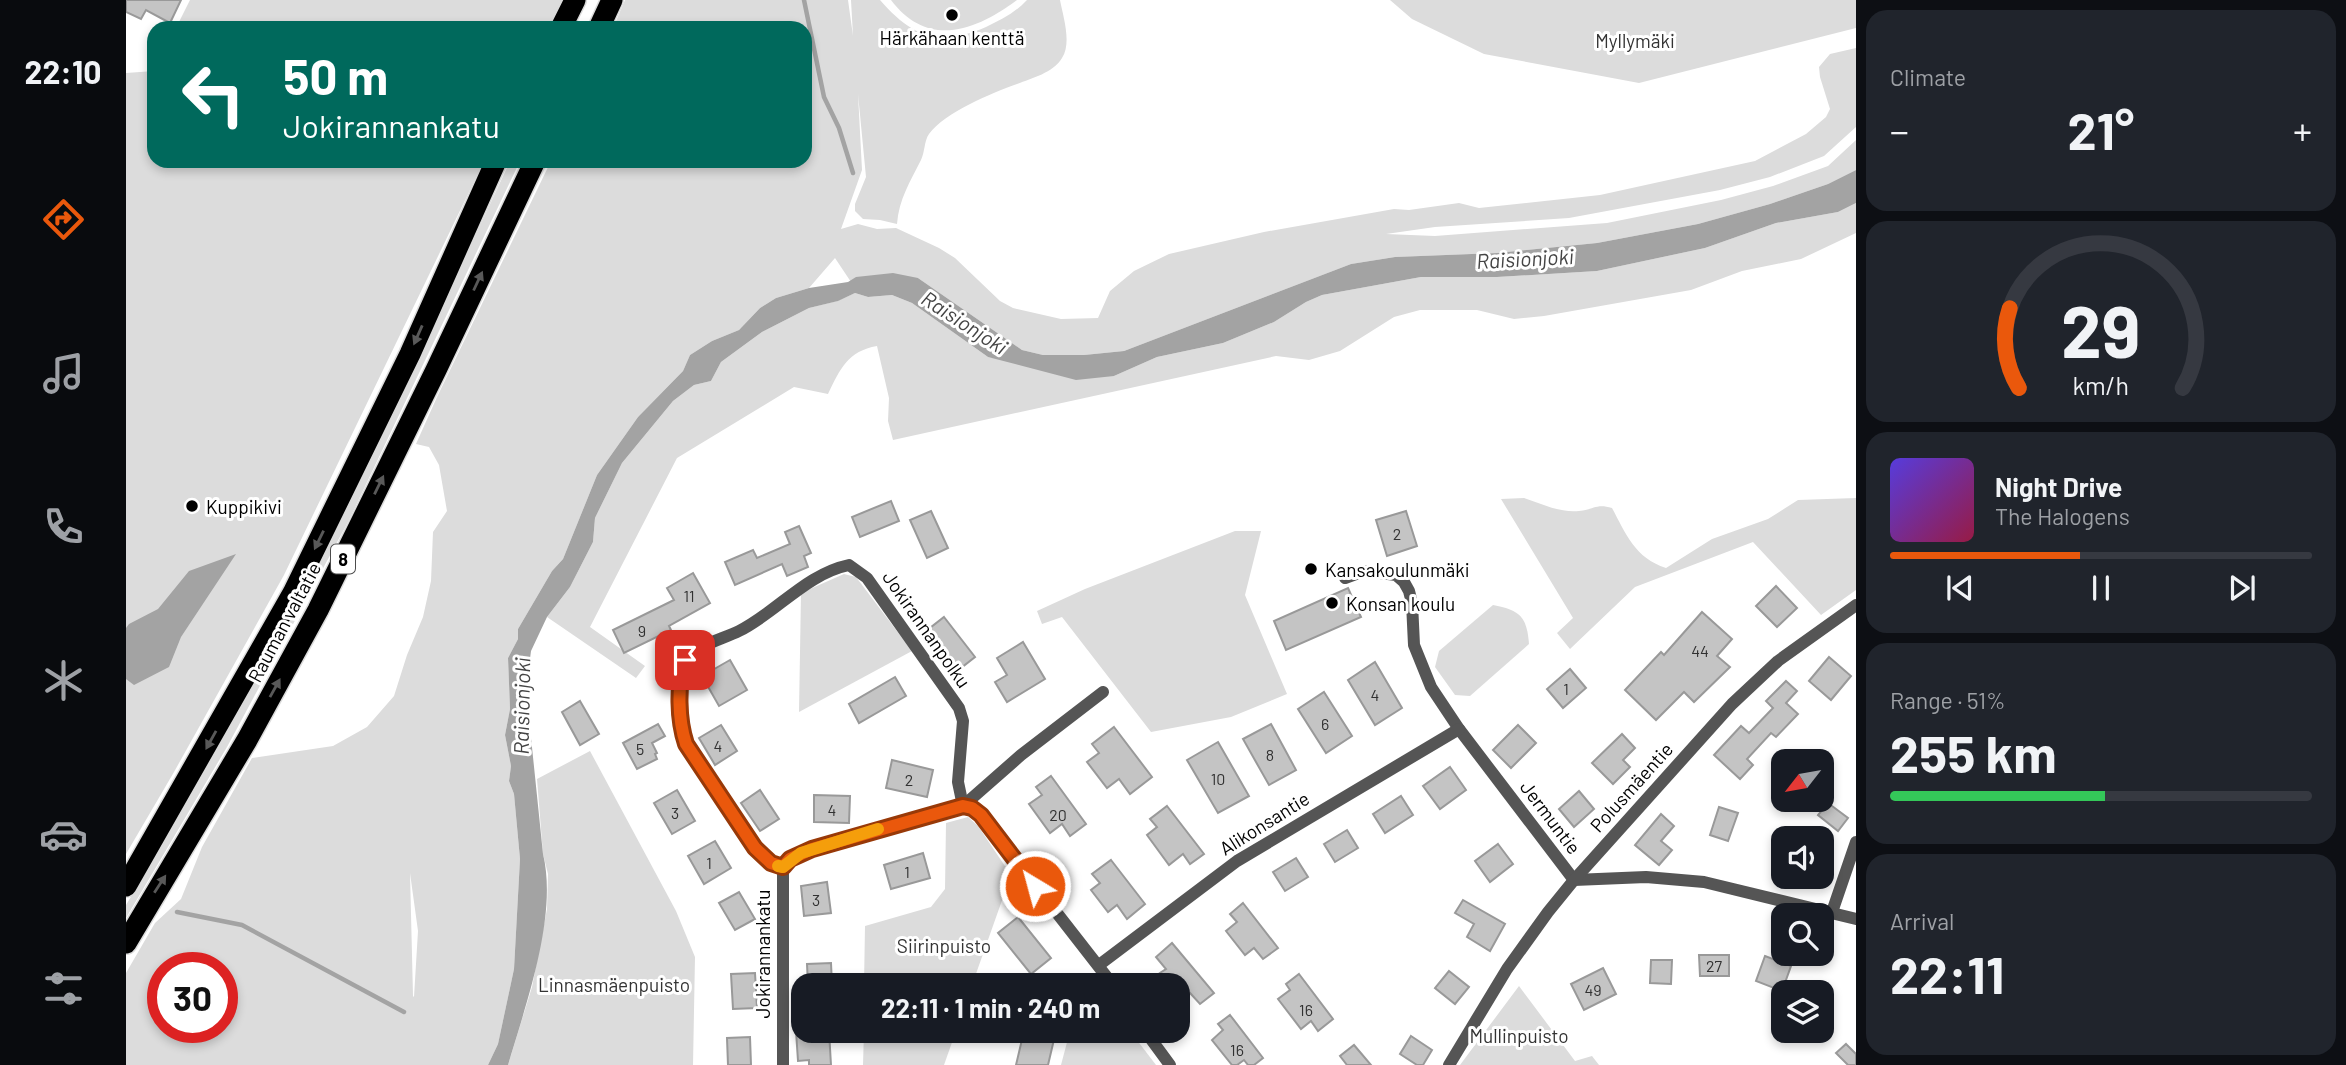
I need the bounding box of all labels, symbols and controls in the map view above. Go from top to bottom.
marker: Härkähaan kenttä [944,7,960,23]
place label: Härkähaan kenttä [880,26,1024,49]
park label: Myllymäki [1595,29,1675,52]
text: 50 m [283,46,388,105]
icon: left [168,49,259,140]
text: 22:10 [24,52,102,90]
text: Climate [1890,63,1966,91]
text: 21° [2068,98,2134,160]
text: Jokirannankatu [283,106,500,144]
text: − [1890,107,1909,153]
text: + [2293,107,2312,153]
icon: directions [39,195,88,244]
water label: Raisionjoki [1476,243,1575,273]
one-way arrow [473,270,484,291]
water label: Raisionjoki [917,285,1013,359]
text: 29 [2061,285,2141,373]
one-way arrow [412,325,423,346]
icon: music [39,349,88,398]
text: km/h [2073,369,2129,399]
text: Night Drive [1995,471,2122,502]
one-way arrow [374,475,385,495]
place label: Kuppikivi [206,495,282,518]
marker: Kuppikivi [184,498,200,514]
icon: phone [39,502,88,551]
text: The Halogens [1995,502,2130,530]
house number: 2 [1393,524,1401,543]
one-way arrow [314,530,325,550]
road number: 8 [331,544,355,574]
street label: Rauman valtatie [243,558,325,686]
place label: Kansakoulunmäki [1325,558,1470,581]
marker: Kansakoulunmäki [1303,561,1319,577]
street label: Jokirannanpolku [878,566,976,692]
icon: previous [1941,569,1979,607]
icon: pause [2082,569,2120,607]
icon: next [2223,569,2261,607]
house number: 11 [683,586,695,605]
place label: Konsan koulu [1346,592,1455,615]
marker: Konsan koulu [1324,595,1340,611]
house number: 9 [638,621,646,640]
pin [655,630,715,690]
icon: arrive [666,641,704,679]
house number: 44 [1691,641,1709,660]
icon: climate [39,656,88,705]
water label: Raisionjoki [508,656,534,755]
one-way arrow [269,678,281,697]
house number: 1 [1563,679,1569,698]
house number: 4 [1371,685,1379,704]
text: Range · 51% [1890,686,2006,714]
house number: 6 [1321,714,1329,733]
text: 255 km [1890,721,2057,783]
one-way arrow [205,730,217,750]
house number: 4 [714,736,722,755]
street label: Polusmäentie [1585,738,1677,836]
house number: 5 [636,739,644,758]
house number: 8 [1266,745,1274,764]
north arrow [1771,749,1834,812]
map controls [1771,749,1834,1043]
house number: 10 [1211,769,1225,788]
house number: 2 [905,770,913,789]
street label: Jermuntie [1516,776,1586,858]
street label: Alikonsantie [1215,786,1313,860]
house number: 4 [828,800,836,819]
house number: 3 [671,803,679,822]
house number: 20 [1049,805,1067,824]
icon: car [39,810,88,859]
button: sound [1771,826,1834,889]
position arrow [998,849,1072,923]
house number: 1 [706,853,712,872]
house number: 1 [904,862,910,881]
one-way arrow [154,874,167,894]
street label: Jokirannankatu [751,890,774,1018]
house number: 3 [812,890,820,909]
button: search [1771,903,1834,966]
text: Arrival [1890,907,1954,935]
park label: Siirinpuisto [897,934,991,957]
text: 22:11 [1890,942,2004,1004]
speed limit sign: 30 [147,952,238,1043]
house number: 27 [1706,956,1722,975]
icon: filters [39,964,88,1013]
park label: Linnasmäenpuisto [538,973,690,996]
house number: 49 [1584,980,1602,999]
button: layers [1771,980,1834,1043]
text: 22:11 · 1 min · 240 m [881,992,1100,1023]
house number: 16 [1299,1000,1313,1019]
park label: Mullinpuisto [1469,1024,1569,1047]
house number: 16 [1230,1040,1244,1059]

